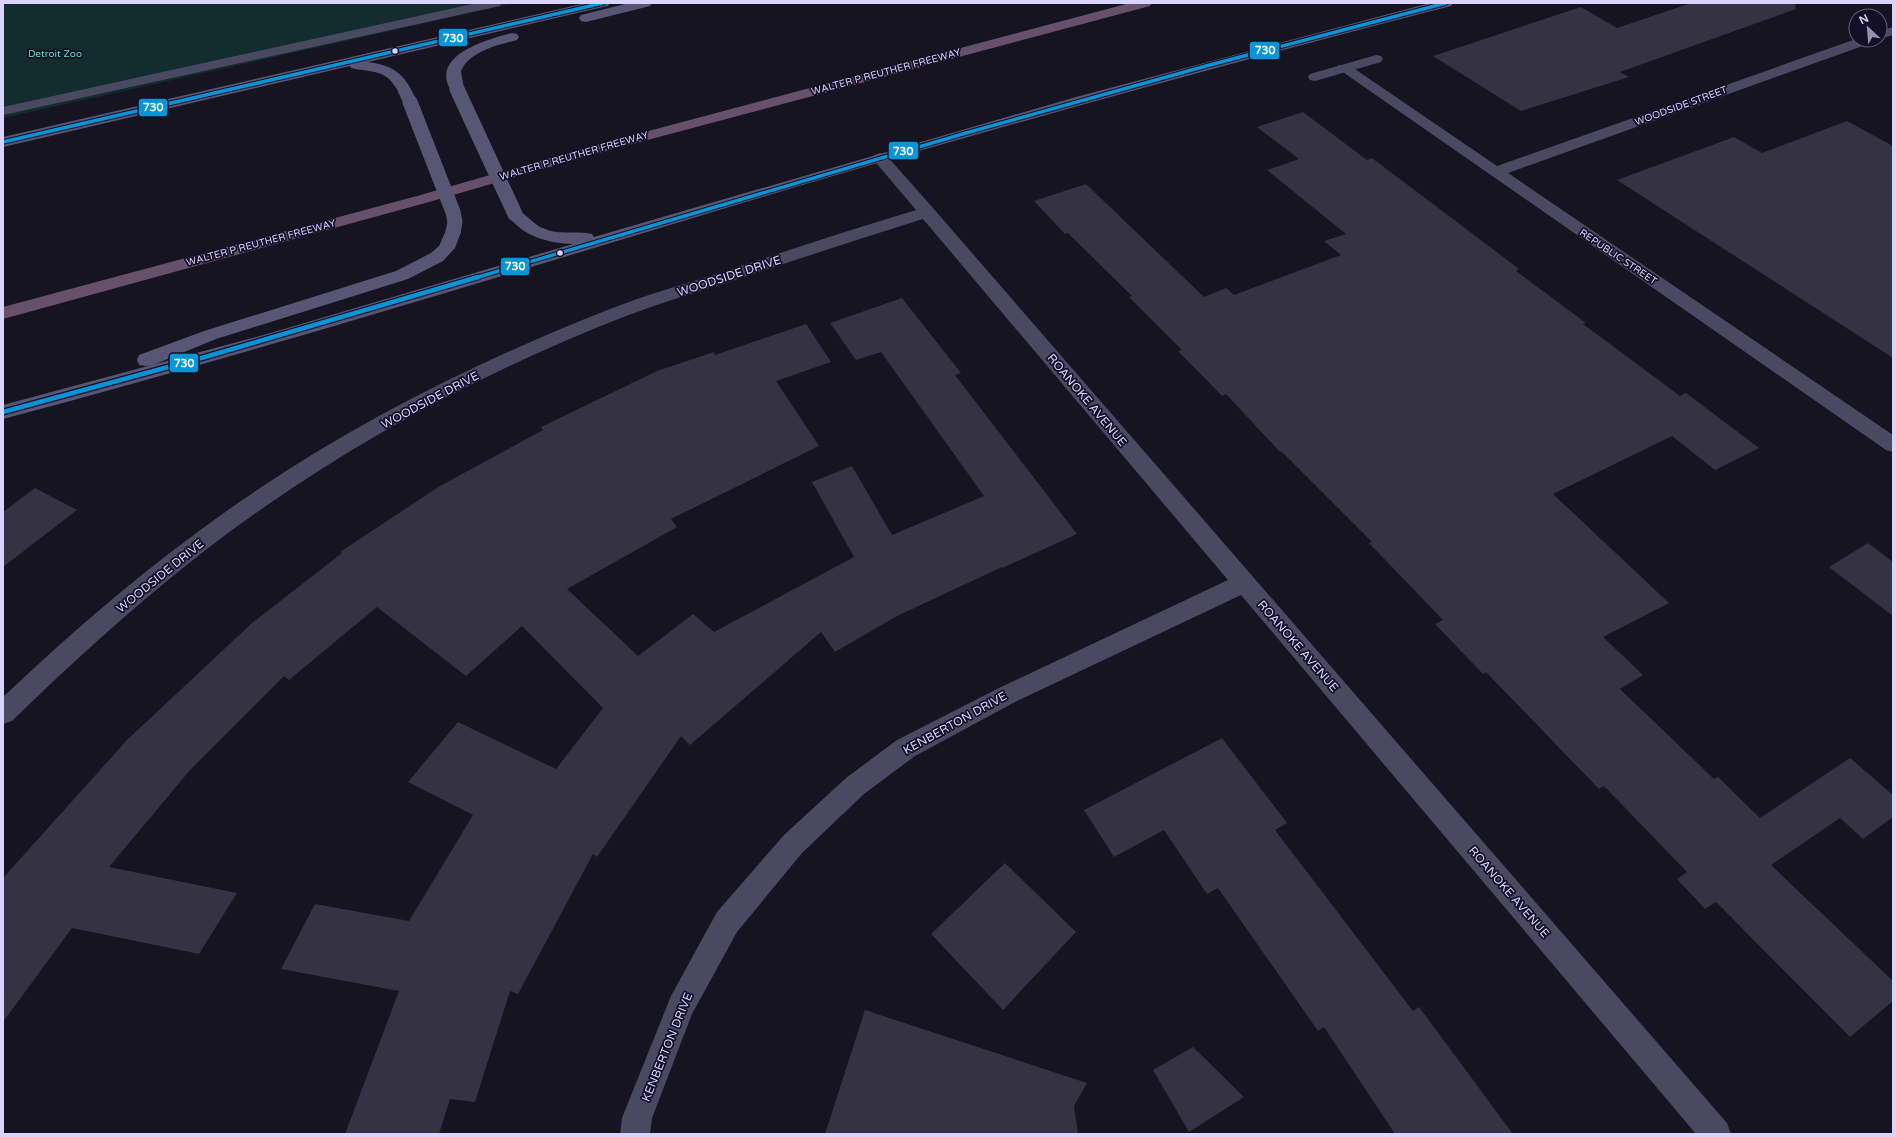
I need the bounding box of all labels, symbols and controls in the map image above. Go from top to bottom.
north arrow [1848,8,1888,48]
text: N [1857,12,1871,27]
line badge: 730 [438,28,468,47]
text: 730 [443,32,463,45]
line badge: 730 [1249,41,1280,60]
text: 730 [1255,44,1275,57]
unlabelled marker [390,46,400,56]
street label: WALTER P REUTHER FREEWAY [810,46,963,98]
park label: Detroit Zoo [28,48,82,60]
street label: WOODSIDE STREET [1633,84,1729,128]
line badge: 730 [138,98,168,117]
text: 730 [143,101,163,114]
street label: WALTER P REUTHER FREEWAY [498,129,650,183]
line badge: 730 [888,141,919,160]
text: 730 [893,145,913,158]
street label: WALTER P REUTHER FREEWAY [185,217,338,269]
street label: REPUBLIC STREET [1577,227,1659,287]
unlabelled marker [555,248,565,258]
street label: WOODSIDE DRIVE [675,253,783,299]
line badge: 730 [500,257,530,276]
text: 730 [505,260,525,273]
street label: ROANOKE AVENUE [1044,351,1130,449]
line badge: 730 [169,353,199,373]
text: 730 [174,357,194,370]
street label: WOODSIDE DRIVE [379,368,481,432]
street label: WOODSIDE DRIVE [114,536,207,615]
street label: ROANOKE AVENUE [1255,598,1342,695]
street label: KENBERTON DRIVE [901,689,1010,757]
street label: ROANOKE AVENUE [1466,844,1553,941]
street label: KENBERTON DRIVE [639,990,695,1104]

